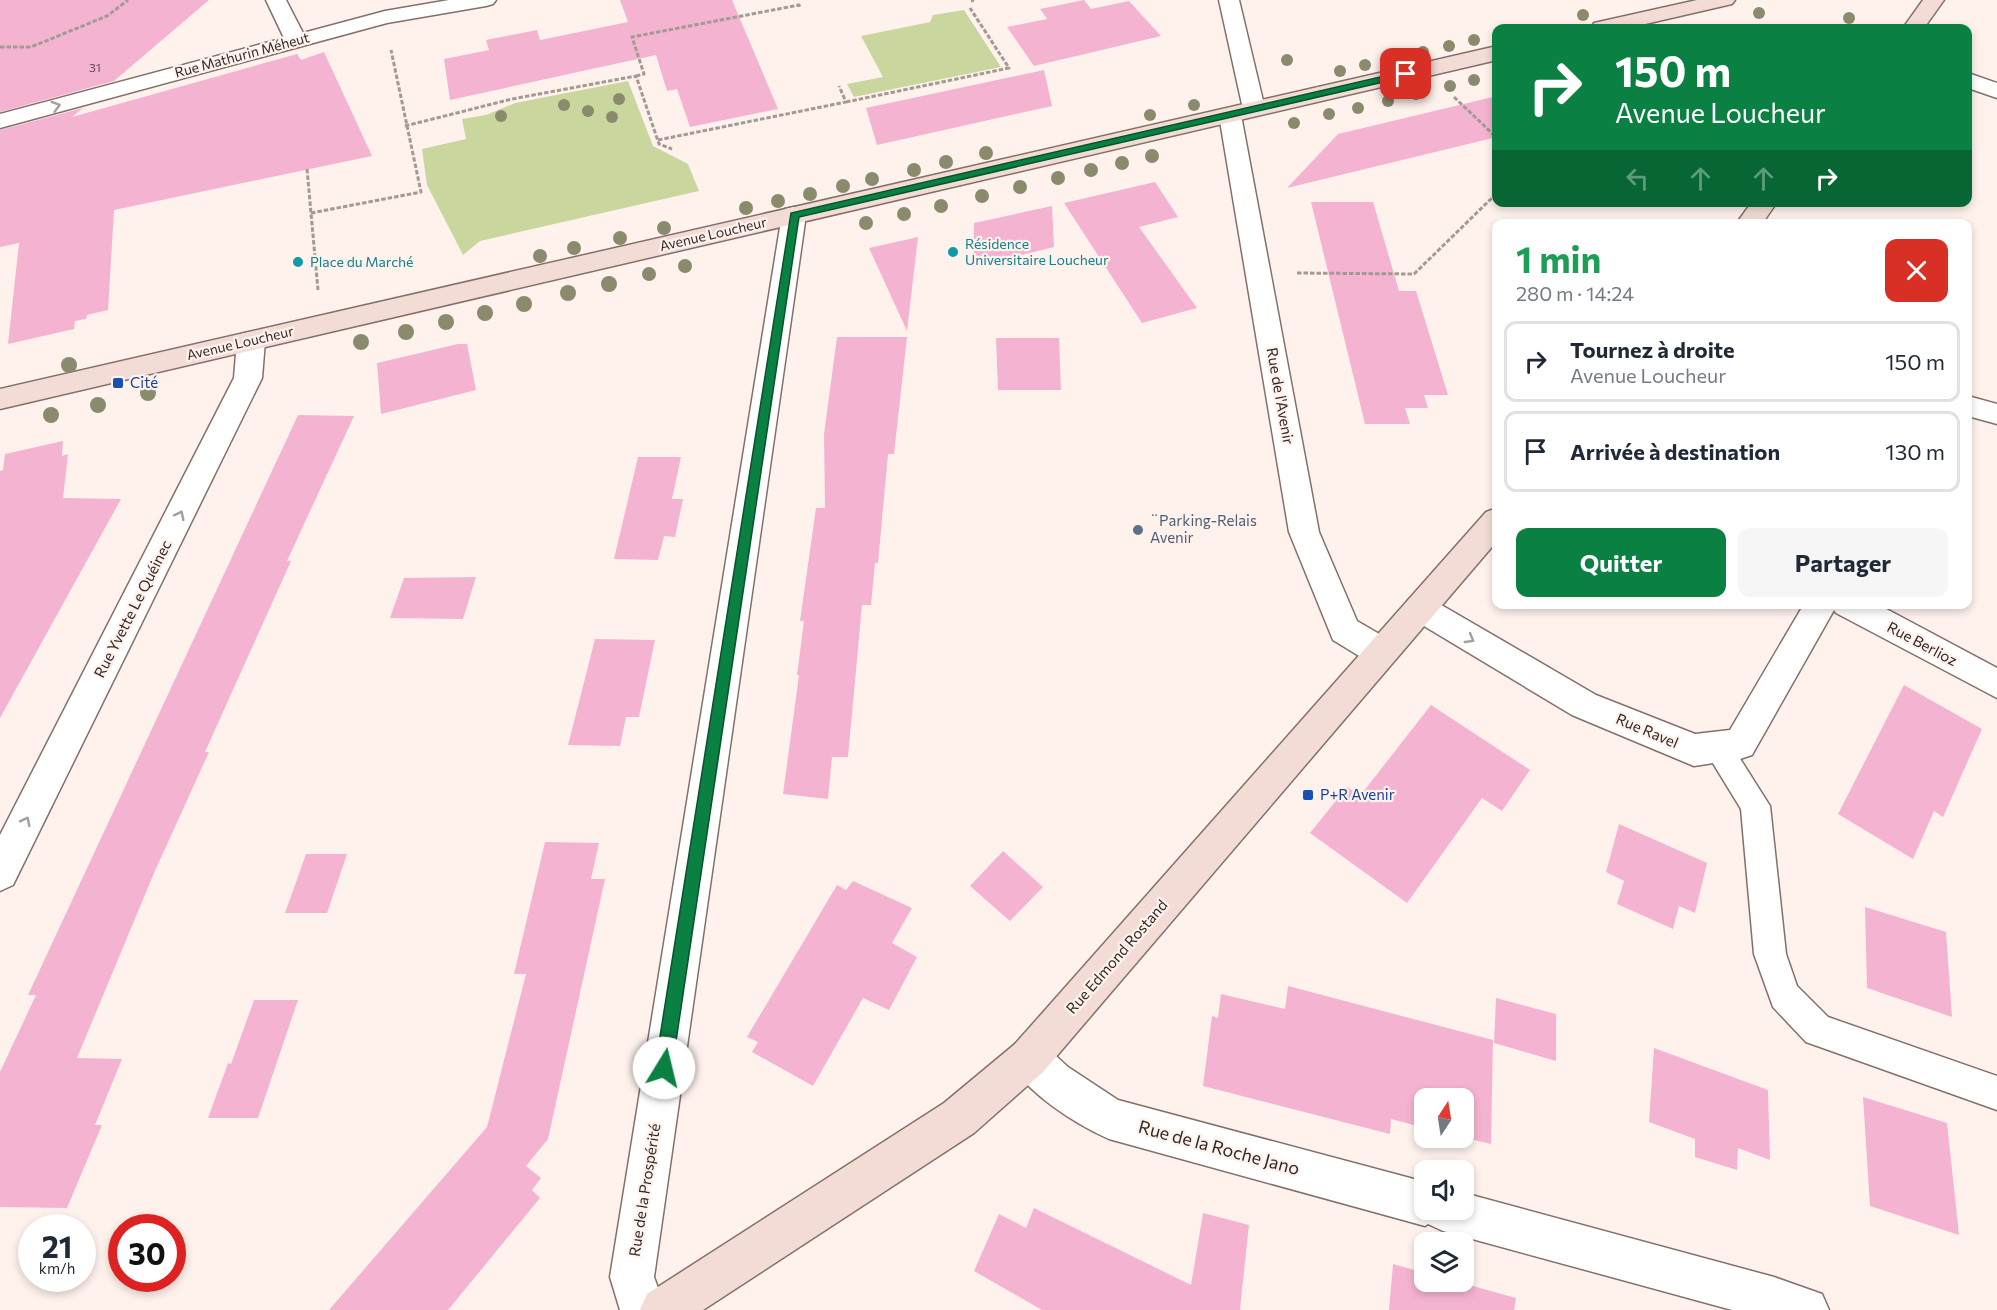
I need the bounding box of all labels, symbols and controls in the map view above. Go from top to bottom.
street label: Rue Mathurin Méheut [173,28,311,81]
text: 150 m [1615,44,1731,96]
pin [1380,48,1431,99]
icon: right [1516,48,1594,126]
icon: arrive [1389,57,1422,90]
house number: 31 [89,60,101,74]
text: Avenue Loucheur [1615,96,1826,129]
one-way arrow [50,101,61,113]
icon: left [1621,162,1654,195]
icon: ahead [1684,162,1717,195]
icon: ahead [1747,162,1780,195]
icon: right [1810,162,1843,195]
street label: Avenue Loucheur [658,213,768,254]
place label: Résidence Universitaire Loucheur [965,235,1109,268]
text: 1 min [1516,236,1601,280]
button: close [1885,239,1948,302]
marker: Résidence Universitaire Loucheur [946,245,960,259]
place label: Place du Marché [310,253,414,270]
marker: Place du Marché [291,255,305,269]
text: 280 m · 14:24 [1516,281,1634,305]
street label: Avenue Loucheur [185,322,295,363]
text: Tournez à droite [1570,336,1735,363]
icon: right [1519,345,1552,378]
street label: Rue de l'Avenir [1264,346,1298,446]
text: 150 m [1885,348,1945,375]
text: Avenue Loucheur [1570,363,1726,387]
place label: Cité [130,373,158,391]
marker: Cité [111,376,125,390]
icon: arrive [1519,435,1552,468]
text: Arrivée à destination [1570,438,1780,465]
text: 130 m [1885,438,1945,465]
one-way arrow [173,511,184,522]
place label: ¨Parking-Relais Avenir [1150,511,1257,546]
marker: ¨Parking-Relais Avenir [1131,523,1145,537]
button: Quitter [1516,528,1726,597]
button: Partager [1738,528,1948,597]
street label: Rue Yvette Le Quéinec [90,537,175,680]
street label: Rue Berlioz [1884,617,1961,669]
one-way arrow [1464,631,1474,643]
street label: Rue Ravel [1614,709,1681,751]
place label: P+R Avenir [1320,785,1395,803]
marker: P+R Avenir [1301,788,1315,802]
one-way arrow [19,816,31,827]
street label: Rue Edmond Rostand [1062,896,1171,1017]
position arrow [632,1036,696,1100]
north arrow [1414,1088,1474,1148]
map controls [1414,1088,1474,1292]
street label: Rue de la Roche Jano [1136,1115,1302,1179]
street label: Rue de la Prospérité [625,1122,663,1258]
button: sound [1414,1160,1474,1220]
speed limit sign: 30 [108,1214,186,1292]
text: 21 [42,1227,72,1264]
button: layers [1414,1232,1474,1292]
text: km/h [39,1259,75,1277]

